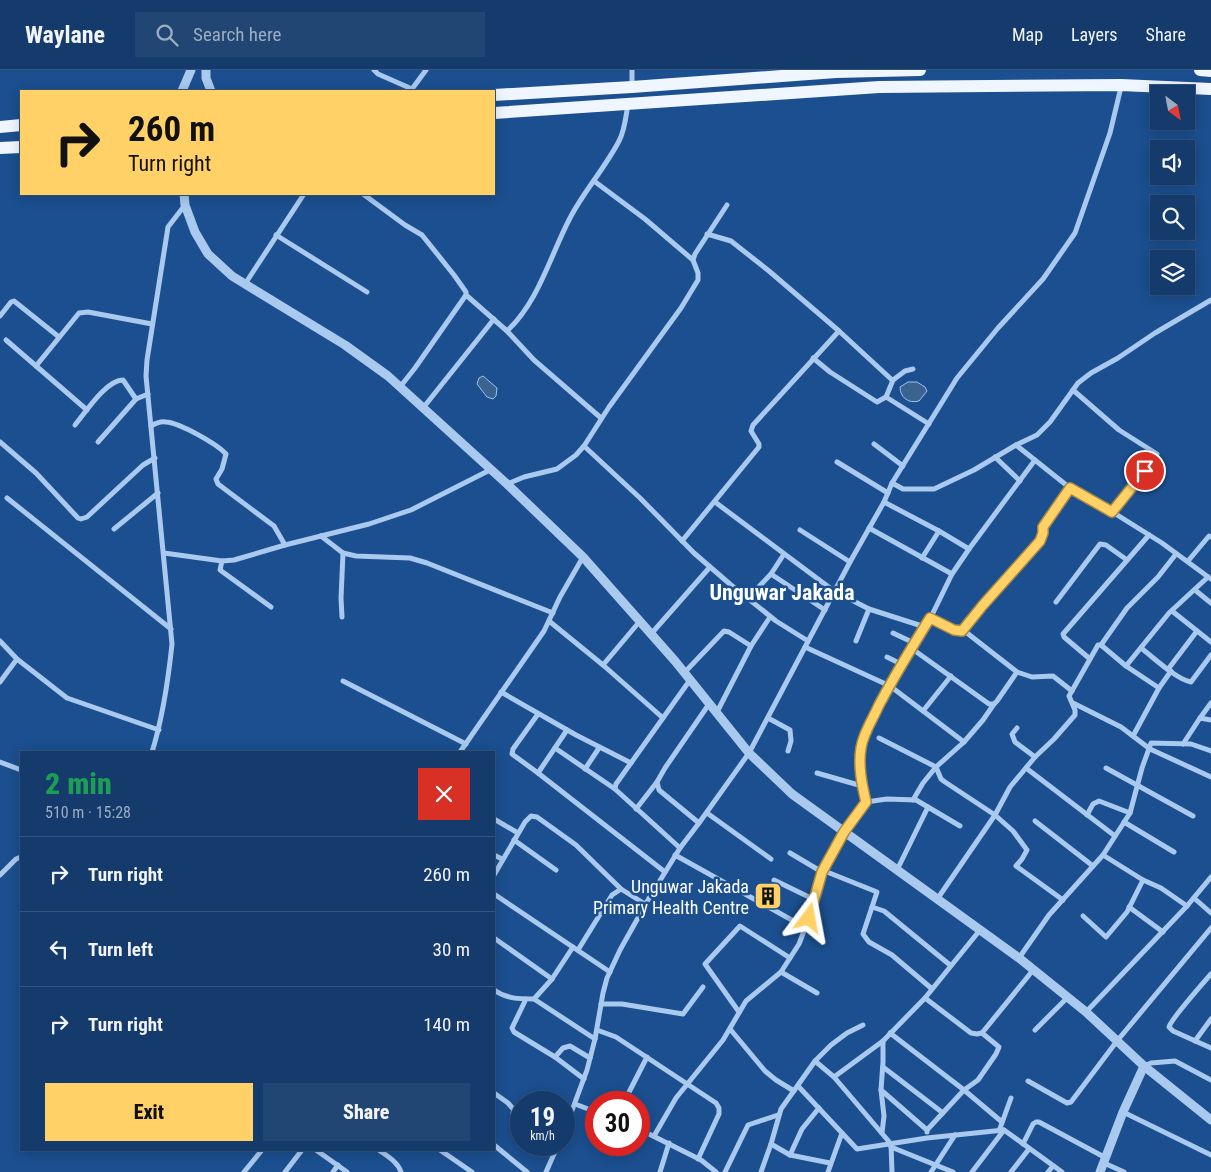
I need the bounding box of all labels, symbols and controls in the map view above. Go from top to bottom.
search box [135,12,485,57]
text: Waylane [25,21,105,49]
icon: search [153,21,181,49]
text: Search here [193,23,281,46]
text: Map [1012,24,1043,45]
text: Layers [1071,24,1118,45]
text: Share [1146,24,1186,45]
north arrow [1150,85,1195,130]
map controls [1150,85,1195,295]
text: 260 m [128,109,215,150]
icon: right [45,110,110,175]
button: sound [1150,140,1195,185]
text: Turn right [128,151,211,176]
button: search [1150,195,1195,240]
button: layers [1150,250,1195,295]
pin [1124,450,1166,492]
icon: arrive [1131,457,1159,485]
district label: Unguwar Jakada [709,580,855,605]
text: 2 min [45,766,112,801]
button: close [418,768,470,820]
text: 510 m · 15:28 [45,803,131,822]
icon: right [45,860,73,888]
text: Turn right [88,863,163,886]
text: 260 m [423,863,470,886]
place label: Unguwar Jakada Primary Health Centre [593,876,749,918]
building icon: Unguwar Jakada Primary Health Centre [753,881,783,911]
position arrow [782,891,834,943]
icon: left [45,935,73,963]
text: Turn left [88,938,153,961]
text: 30 m [433,938,470,961]
icon: right [45,1010,73,1038]
text: Turn right [88,1013,163,1036]
text: 140 m [423,1013,470,1036]
button: Exit [45,1083,253,1141]
button: Share [263,1083,470,1141]
speed limit sign: 30 [585,1091,650,1156]
text: 19 [530,1103,555,1132]
text: km/h [530,1129,555,1143]

